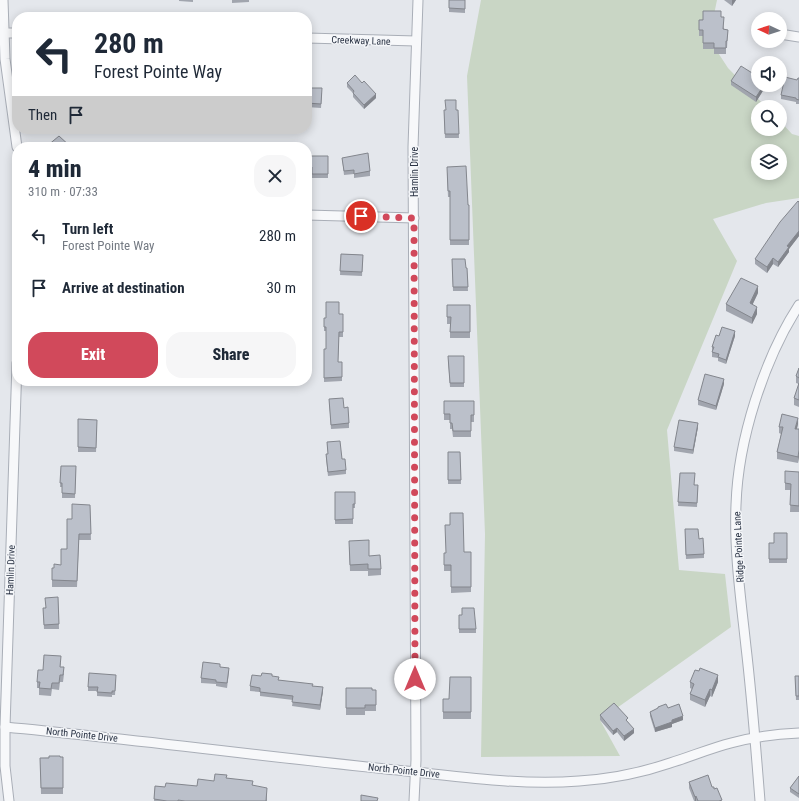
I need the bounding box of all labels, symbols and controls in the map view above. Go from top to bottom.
north arrow [751,12,787,48]
map controls [751,12,787,180]
text: 280 m [94,27,164,60]
icon: left [28,28,80,80]
street label: Creekway Lane [331,34,391,47]
button: sound [751,56,787,92]
text: Forest Pointe Way [94,61,222,82]
button: search [751,100,787,136]
icon: arrive [65,104,87,126]
text: Then [28,106,57,124]
button: layers [751,144,787,180]
street label: Hamlin Drive [409,147,420,197]
text: 4 min [28,155,82,183]
button: close [254,155,296,197]
text: 310 m · 07:33 [28,184,98,199]
pin [344,199,378,233]
icon: arrive [350,205,372,227]
text: Turn left [62,220,113,238]
icon: left [28,225,50,247]
text: 280 m [259,227,296,245]
text: Forest Pointe Way [62,238,154,253]
icon: arrive [28,277,50,299]
text: Arrive at destination [62,279,185,297]
text: 30 m [266,279,296,297]
button: Exit [28,332,158,378]
button: Share [166,332,296,378]
street label: Ridge Pointe Lane [731,511,746,583]
street label: Hamlin Drive [4,544,17,595]
position arrow [394,658,436,700]
street label: North Pointe Drive [46,725,119,744]
street label: North Pointe Drive [368,761,441,780]

